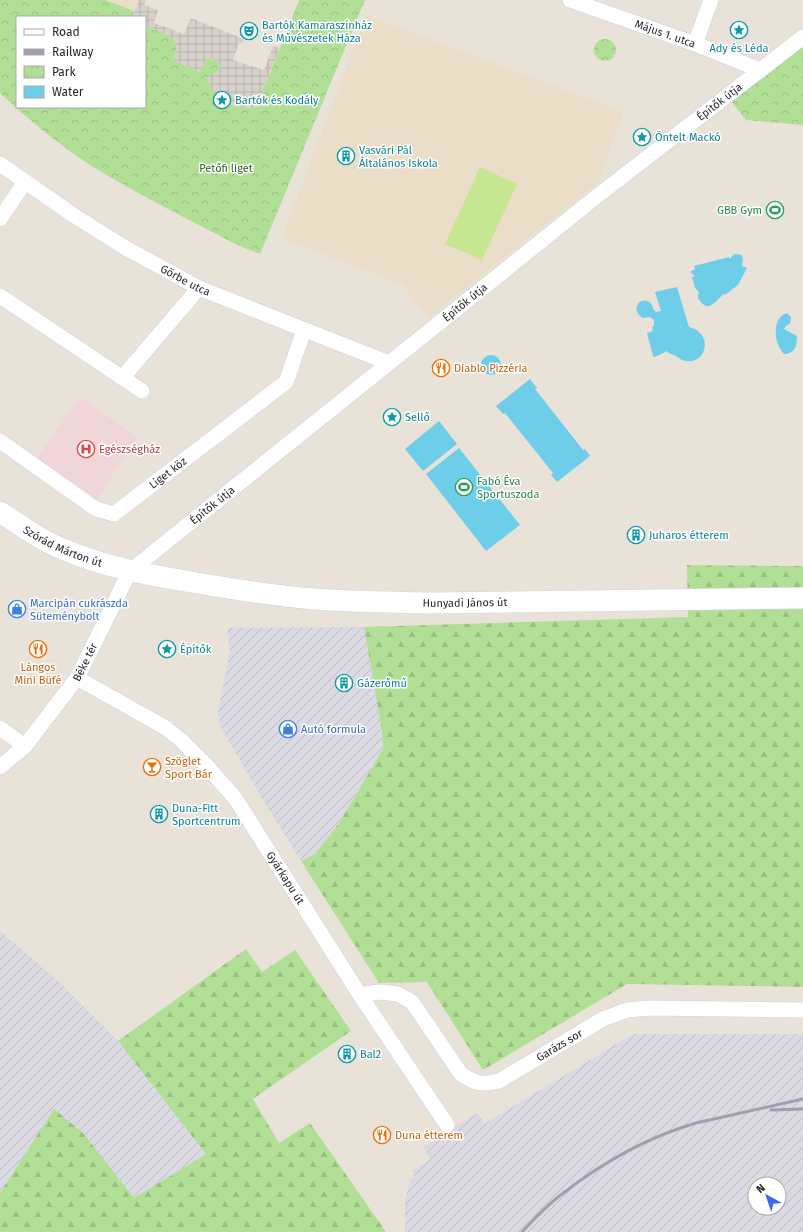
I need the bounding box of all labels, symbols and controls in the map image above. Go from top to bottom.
legend [16,16,146,108]
street label: Május 1. utca [633,17,697,50]
place label: Bartók Kamaraszínház és Művészetek Háza [262,19,372,45]
place icon: Ady és Léda [729,20,749,40]
theatre icon: Bartók Kamaraszínház és Művészetek Háza [239,21,259,41]
text: Road [52,25,80,39]
place label: Ady és Léda [709,42,769,55]
text: Railway [52,45,93,59]
text: Park [52,65,76,79]
street label: Építők útja [693,80,745,123]
text: Water [52,85,84,99]
place icon: Bartók és Kodály [212,90,232,110]
place label: Bartók és Kodály [235,94,319,107]
place icon: Öntelt Mackó [632,127,652,147]
place label: Öntelt Mackó [655,130,721,144]
place label: Vasvári Pál Általános Iskola [359,144,438,170]
building icon: Vasvári Pál Általános Iskola [336,146,356,166]
park label: Petőfi liget [199,162,253,175]
sports icon: GBB Gym [765,200,785,220]
place label: GBB Gym [717,204,762,217]
street label: Görbe utca [158,262,212,298]
street label: Építők útja [439,280,490,324]
restaurant icon: Diablo Pizzéria [431,358,451,378]
place label: Diablo Pizzéria [454,362,528,375]
place icon: Sellő [382,407,402,427]
place label: Sellő [405,411,430,424]
hospital icon: Egészségház [76,439,96,459]
place label: Egészségház [99,443,160,456]
street label: Liget köz [146,454,189,491]
place label: Fabó Éva Sportuszoda [477,474,539,501]
sports icon: Fabó Éva Sportuszoda [454,477,474,497]
street label: Építők útja [187,483,237,527]
street label: Szórád Márton út [21,523,104,569]
building icon: Juharos étterem [626,525,646,545]
place label: Juharos étterem [649,529,729,542]
street label: Hunyadi János út [422,595,507,610]
place label: Marcipán cukrászda Süteménybolt [30,597,128,623]
shop icon: Marcipán cukrászda Süteménybolt [7,599,27,619]
restaurant icon: Lángos Mini Büfé [28,639,48,659]
place icon: Építők [157,639,177,659]
street label: Béke tér [70,640,100,683]
place label: Építők [180,642,212,656]
place label: Lángos Mini Büfé [15,661,61,687]
building icon: Gázerőmű [334,673,354,693]
place label: Gázerőmű [357,677,407,690]
shop icon: Autó formula [278,719,298,739]
place label: Autó formula [301,723,366,736]
place label: Szöglet Sport Bár [165,755,213,781]
bar icon: Szöglet Sport Bár [142,757,162,777]
place label: Duna-Fitt Sportcentrum [172,802,241,828]
building icon: Duna-Fitt Sportcentrum [149,804,169,824]
street label: Gyárkapu út [264,849,307,907]
street label: Garázs sor [534,1026,585,1064]
building icon: Bal2 [337,1044,357,1064]
place label: Bal2 [360,1048,381,1061]
restaurant icon: Duna étterem [372,1125,392,1145]
place label: Duna étterem [395,1129,463,1142]
north arrow [747,1176,787,1216]
text: N [754,1181,768,1196]

